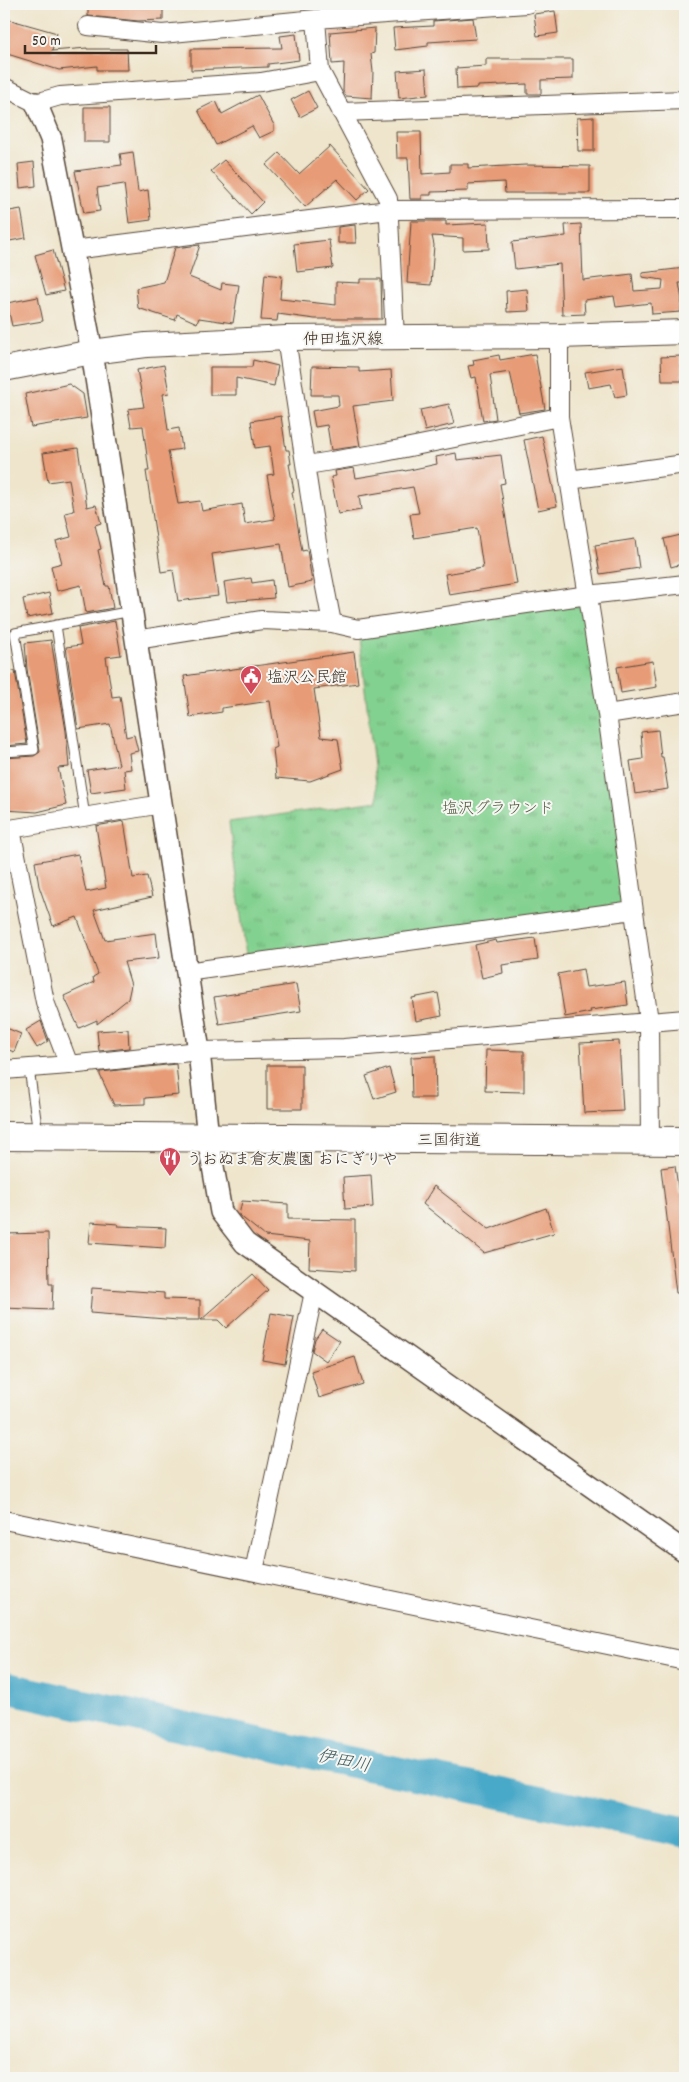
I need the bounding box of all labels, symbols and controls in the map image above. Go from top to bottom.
scale bar [25,22,156,54]
text: 50 m [32,31,61,53]
street label: 仲田塩沢線 [303,329,383,352]
public building icon: 塩沢公民館 [239,664,263,695]
place label: 塩沢公民館 [267,667,347,690]
park label: 塩沢グラウンド [442,798,554,821]
street label: 三国街道 [417,1130,481,1153]
restaurant icon: うおぬま倉友農園 おにぎりや [158,1146,182,1177]
place label: うおぬま倉友農園 おにぎりや [186,1149,398,1172]
water label: 伊田川 [314,1745,372,1780]

